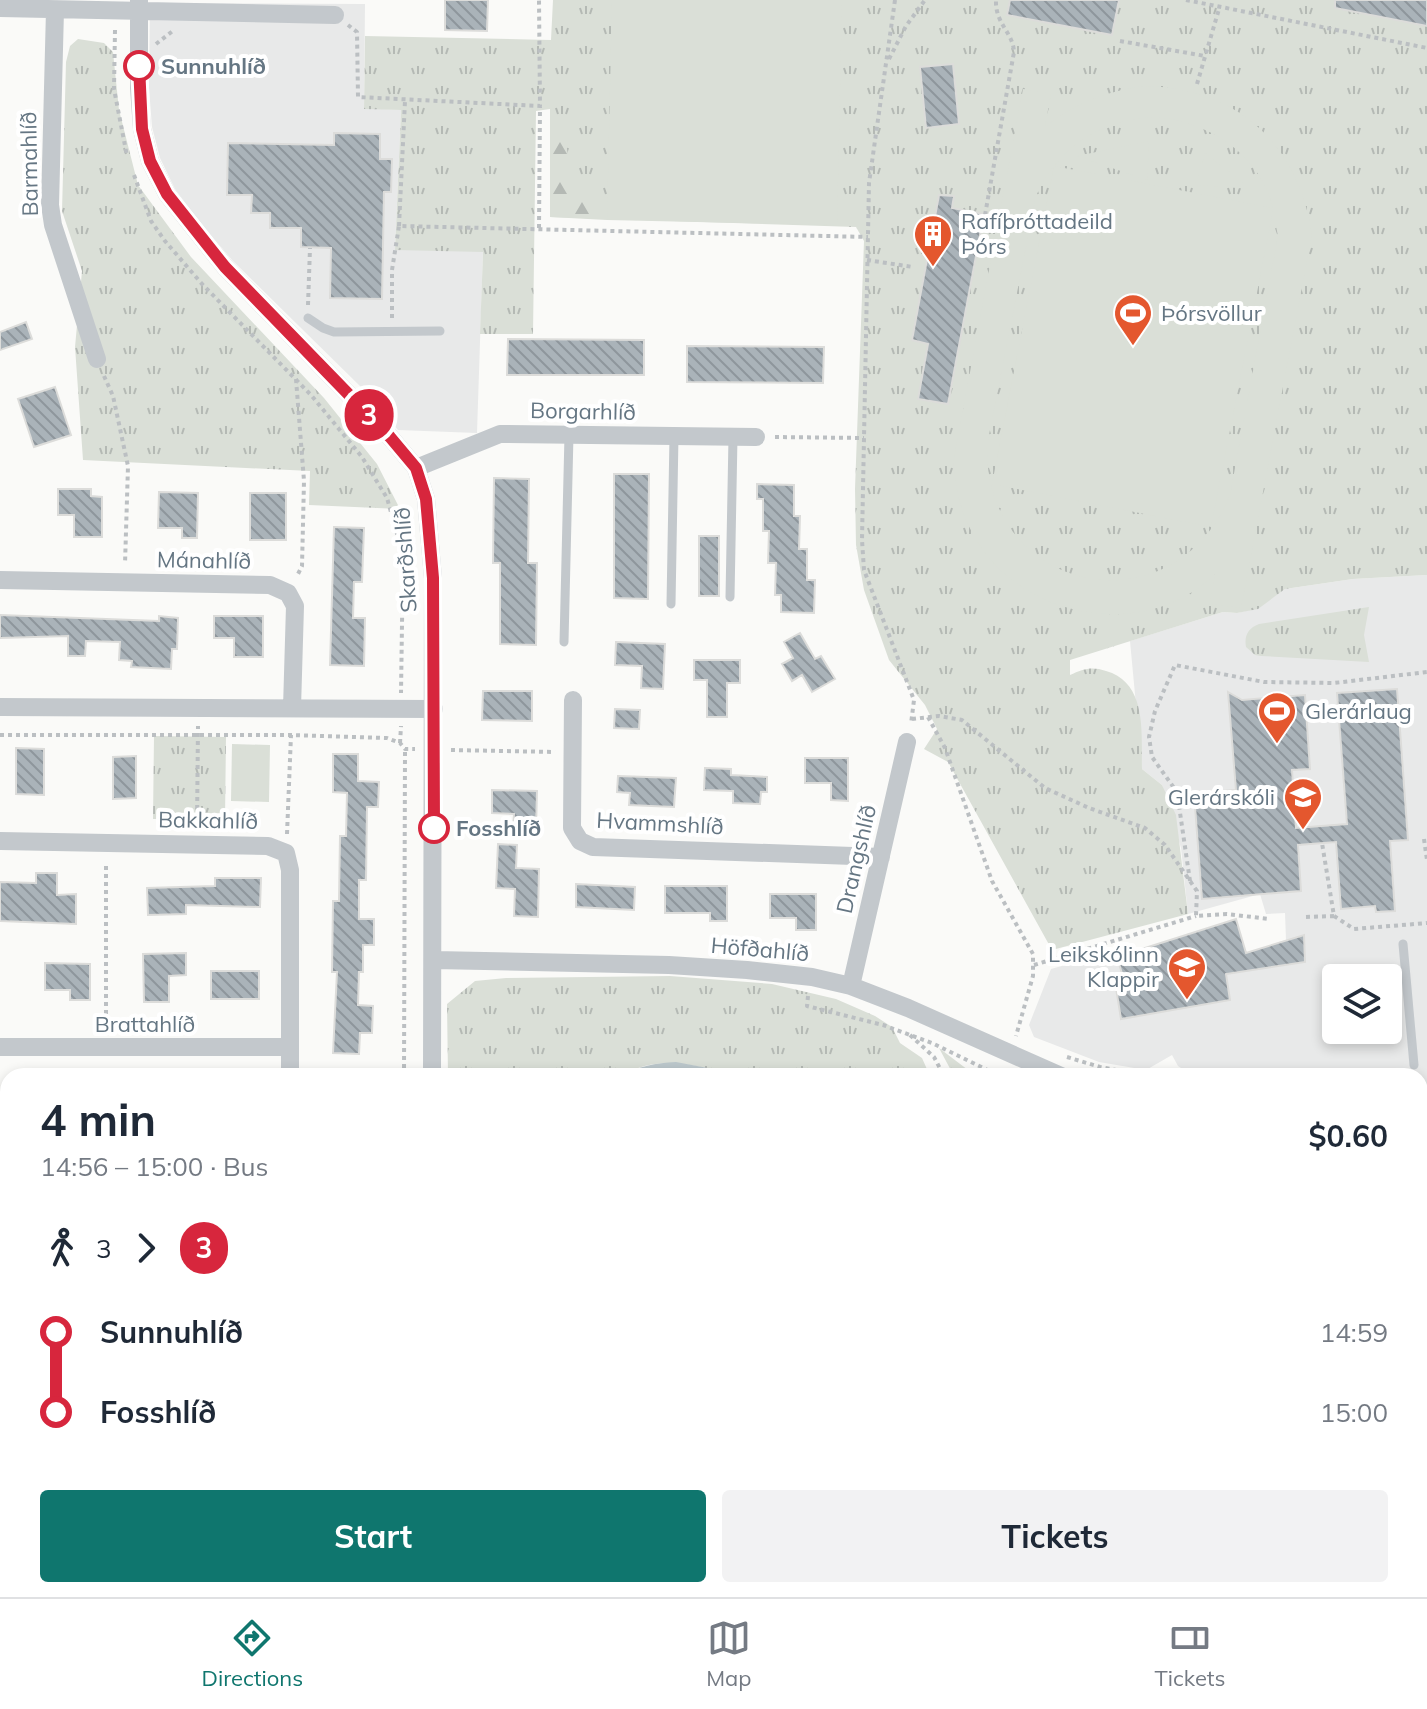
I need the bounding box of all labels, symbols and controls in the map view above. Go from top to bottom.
marker: Sunnuhlíð [124,51,154,81]
place label: Sunnuhlíð [161,52,266,80]
street label: Barmahlíð [14,111,44,217]
place label: Rafíþróttadeild Þórs [961,207,1113,260]
building icon: Rafíþróttadeild Þórs [912,213,954,268]
sports icon: Þórsvöllur [1112,292,1154,347]
place label: Þórsvöllur [1161,299,1262,327]
line badge: 3 [343,389,395,441]
street label: Borgarhlíð [530,396,636,426]
text: 3 [361,397,377,432]
street label: Skarðshlíð [387,506,423,614]
street label: Mánahlíð [157,545,251,575]
sports icon: Glerárlaug [1256,690,1298,745]
place label: Glerárlaug [1305,697,1412,725]
school or university icon: Glerárskóli [1282,776,1324,831]
place label: Glerárskóli [1168,783,1275,811]
street label: Drangshlíð [830,802,882,916]
street label: Bakkahlíð [158,805,258,835]
street label: Hvammshlíð [596,806,724,840]
marker: Fosshlíð [419,813,449,843]
place label: Fosshlíð [456,814,541,842]
street label: Höfðahlíð [710,931,810,967]
place label: Leikskólinn Klappir [1048,940,1159,993]
school or university icon: Leikskólinn Klappir [1166,946,1208,1001]
map controls [1322,964,1402,1044]
button: layers [1322,964,1402,1044]
street label: Brattahlíð [95,1010,195,1038]
text: 4 min [40,1092,156,1147]
text: $0.60 [1309,1117,1388,1155]
text: 14:56 – 15:00 · Bus [40,1150,269,1183]
icon: walk [40,1226,84,1270]
icon: forward [124,1226,168,1270]
text: 3 [196,1230,212,1265]
text: 3 [96,1232,112,1265]
text: Sunnuhlíð [100,1313,243,1351]
text: 14:59 [1320,1316,1388,1349]
text: Fosshlíð [100,1393,216,1431]
text: 15:00 [1320,1396,1388,1429]
button: Start [40,1490,706,1582]
button: Tickets [722,1490,1388,1582]
tab: Directions [201,1616,303,1692]
tab: Map [706,1616,751,1692]
tab: Tickets [1154,1616,1225,1692]

